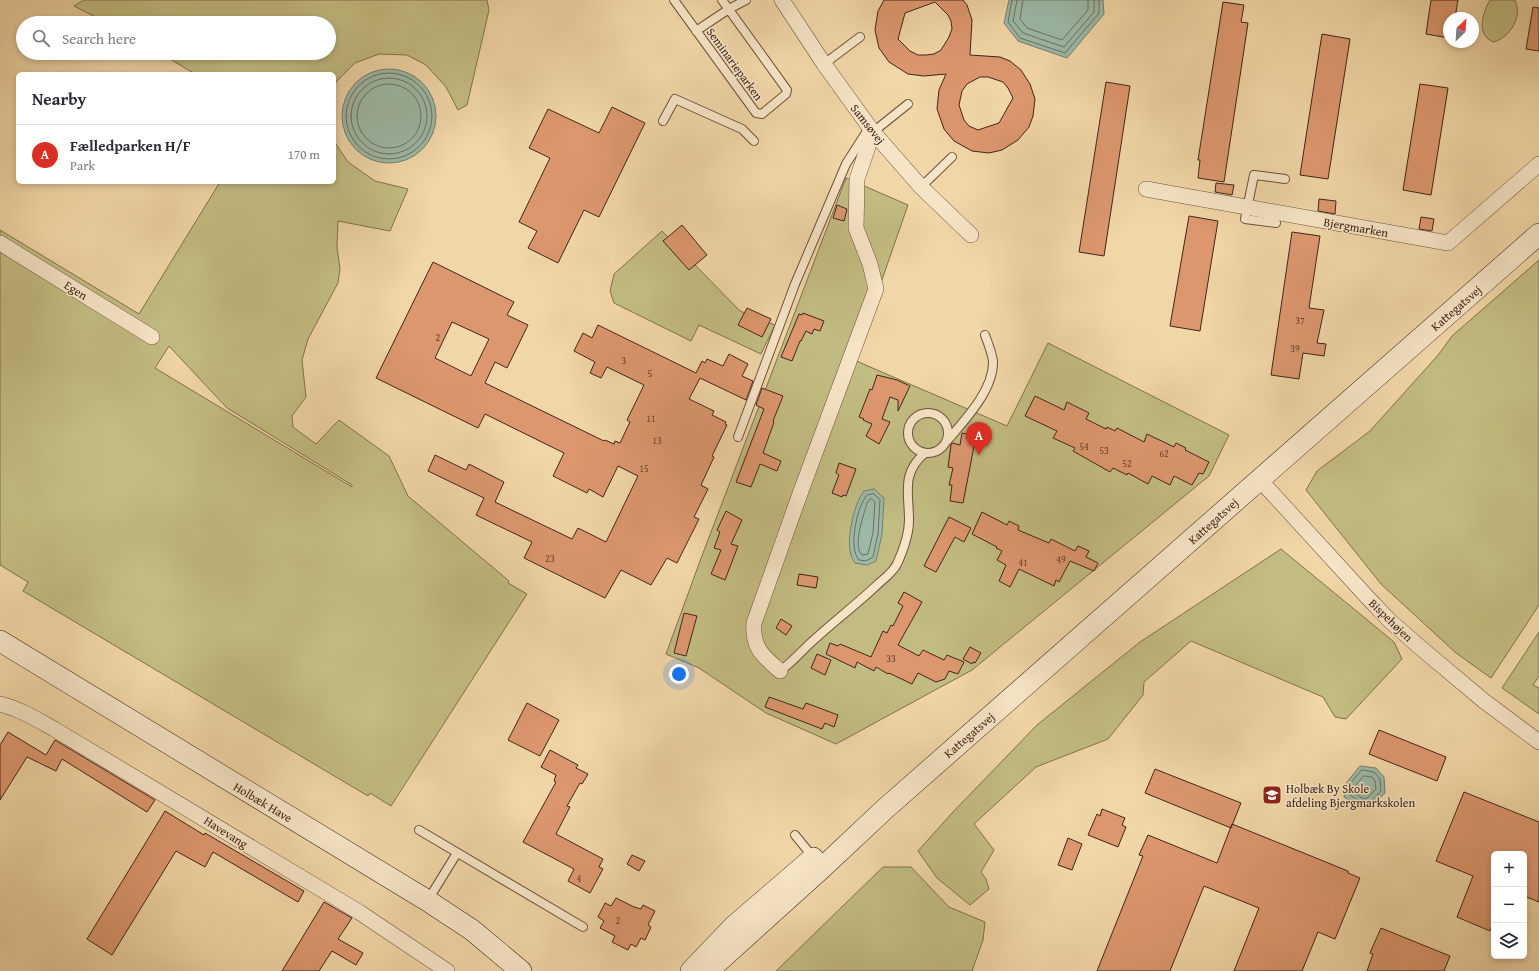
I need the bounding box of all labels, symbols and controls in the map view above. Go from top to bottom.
north arrow [1443,12,1479,48]
search box [16,16,336,60]
street label: Seminarieparken [703,24,767,104]
icon: search [30,27,52,49]
text: Search here [62,28,136,49]
text: Nearby [32,86,86,111]
street label: Samsøvej [847,100,889,148]
text: Fælledparken H/F [70,135,190,156]
text: A [41,145,49,164]
text: 170 m [288,145,320,164]
text: Park [70,156,95,175]
street label: Bjergmarken [1322,213,1390,241]
street label: Egen [61,276,91,304]
street label: Kattegatsvej [1427,281,1485,335]
house number: 37 [1295,313,1305,328]
house number: 2 [436,330,441,345]
house number: 39 [1290,341,1300,356]
house number: 3 [622,353,627,368]
house number: 5 [648,366,653,381]
house number: 11 [646,411,656,426]
pin: A [966,422,992,455]
house number: 13 [652,433,662,448]
house number: 54 [1079,439,1089,454]
house number: 53 [1099,443,1109,458]
house number: 62 [1159,446,1169,461]
house number: 52 [1122,456,1132,471]
house number: 15 [639,461,649,476]
street label: Kattegatsvej [1184,494,1242,548]
house number: 23 [545,551,555,566]
house number: 49 [1056,552,1066,567]
house number: 41 [1018,555,1028,570]
street label: Bispehøjen [1365,595,1417,646]
house number: 33 [886,651,896,666]
your location [669,664,689,684]
street label: Kattegatsvej [940,708,998,762]
street label: Holbæk Have [230,778,296,826]
place label: Holbæk By Skole afdeling Bjergmarkskolen [1286,780,1415,811]
school or university icon: Holbæk By Skole afdeling Bjergmarkskolen [1261,784,1283,806]
street label: Havevang [201,812,251,852]
map controls [1491,851,1527,959]
button: + [1491,851,1527,887]
house number: 4 [577,871,582,886]
button: − [1491,887,1527,923]
house number: 2 [616,913,621,928]
button: layers [1491,923,1527,959]

